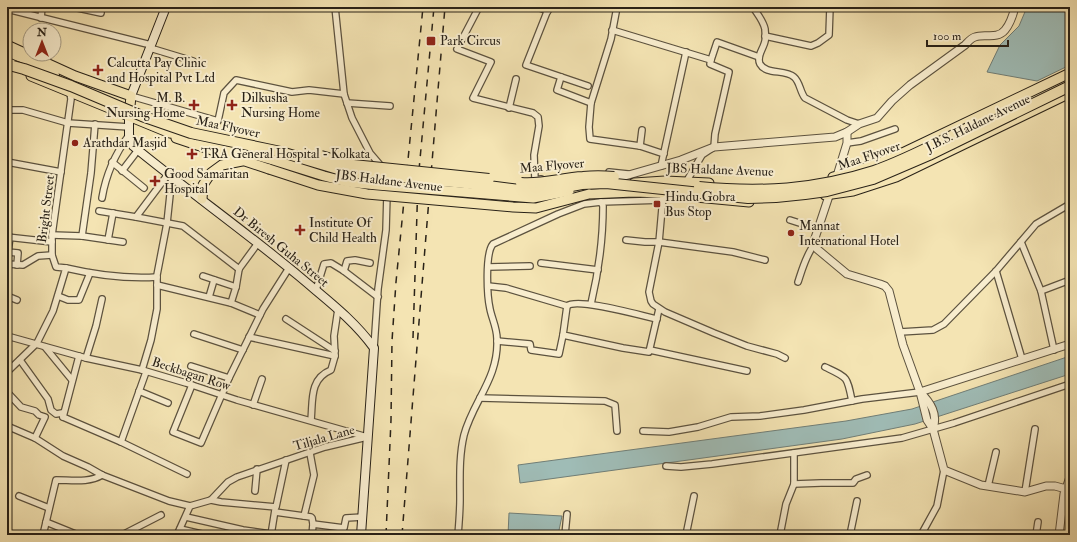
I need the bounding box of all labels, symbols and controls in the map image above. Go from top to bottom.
north arrow [22,22,62,62]
scale bar [927,22,1008,48]
text: N [36,26,48,39]
text: 100 m [933,29,962,44]
place label: Park Circus [440,33,501,49]
marker: Park Circus [425,35,437,47]
place label: Calcutta Pay Clinic and Hospital Pvt Ltd [107,55,216,87]
marker: Calcutta Pay Clinic and Hospital Pvt Ltd [92,64,104,76]
place label: M. B. Nursing Home [106,90,186,121]
place label: Dilkusha Nursing Home [241,90,320,121]
street label: J.B.S. Haldane Avenue [922,90,1033,156]
marker: M. B. Nursing Home [188,99,200,111]
marker: Dilkusha Nursing Home [226,99,238,111]
street label: Maa Flyover [194,112,262,143]
place label: Arathdar Masjid [82,135,168,151]
marker: Arathdar Masjid [70,138,80,148]
street label: Maa Flyover [836,138,903,175]
place label: TRA General Hospital - Kolkata [201,146,371,163]
marker: TRA General Hospital - Kolkata [186,148,198,160]
street label: Maa Flyover [519,155,585,178]
street label: JBS Haldane Avenue [665,160,774,180]
place label: Good Samaritan Hospital [164,166,249,198]
street label: JBS Haldane Avenue [334,166,444,196]
street label: Bright Street [34,174,58,244]
marker: Good Samaritan Hospital [149,175,161,187]
place label: Hindu Gobra Bus Stop [665,189,736,221]
marker: Hindu Gobra Bus Stop [652,199,662,209]
street label: Dr Biresh Guha Street [230,204,332,290]
place label: Institute Of Child Health [309,215,377,246]
place label: Mannat International Hotel [799,218,900,249]
marker: Institute Of Child Health [294,224,306,236]
marker: Mannat International Hotel [786,228,796,238]
street label: Beckbagan Row [150,354,233,395]
street label: Tiljala Lane [292,421,357,454]

